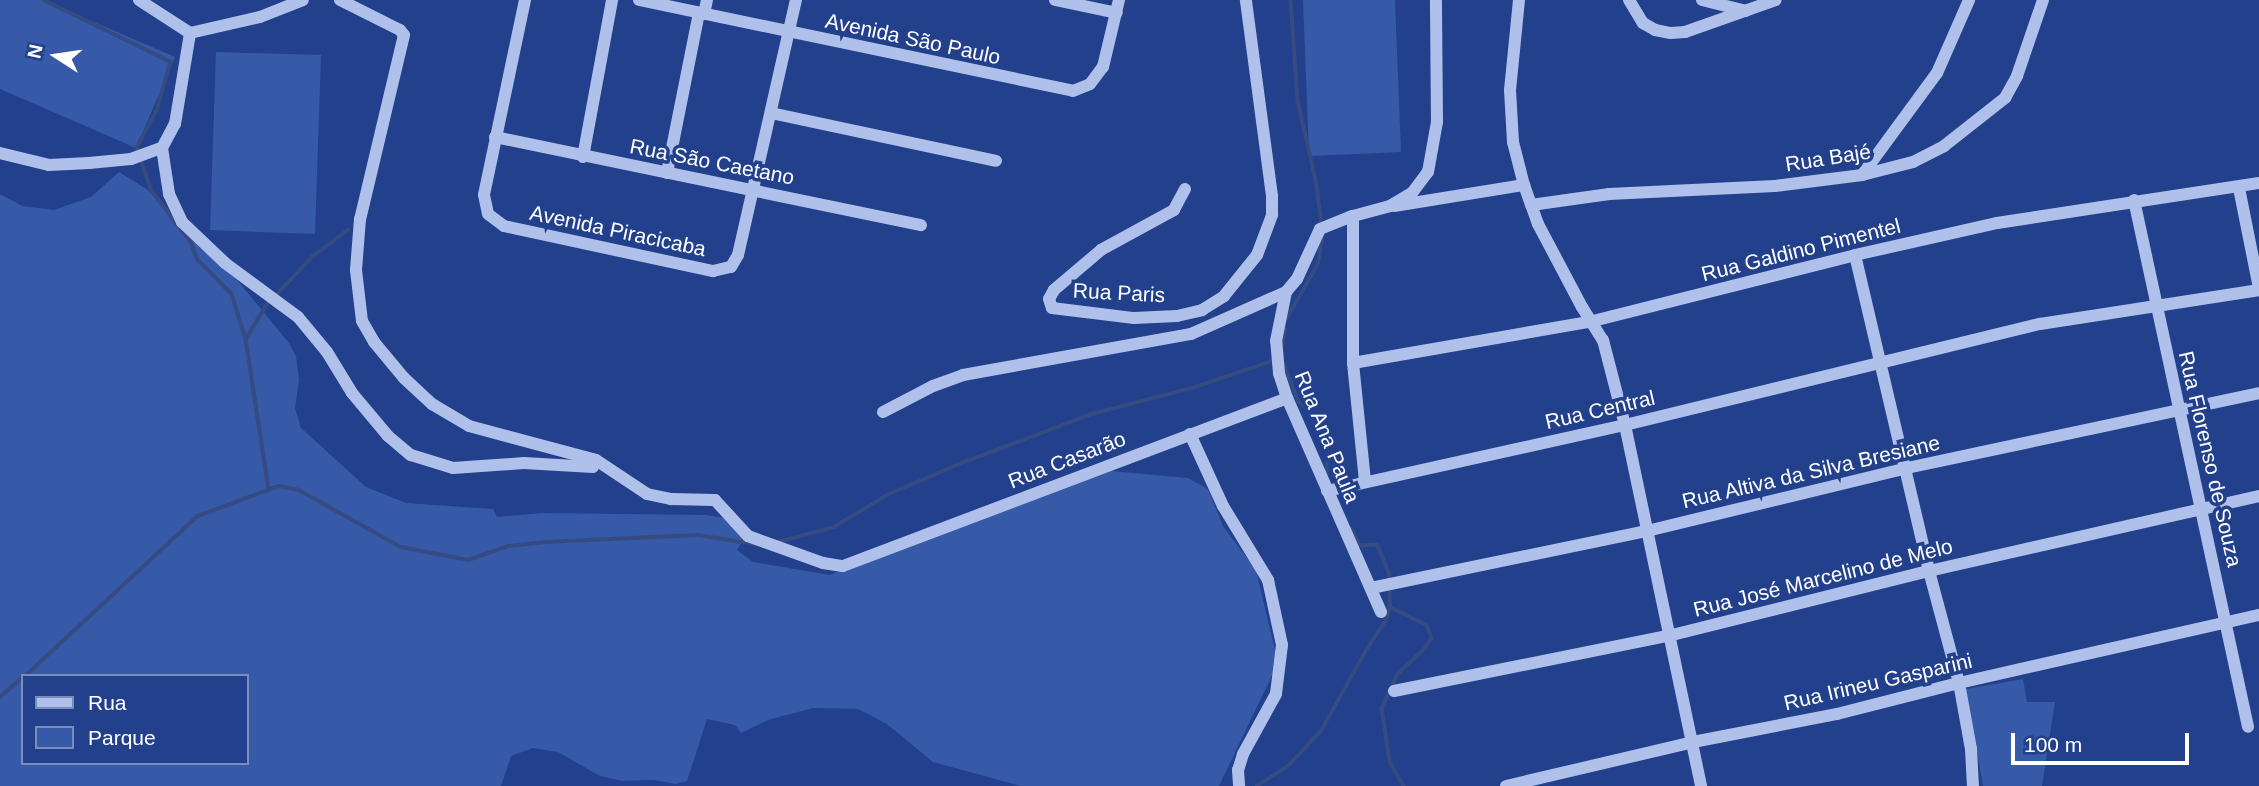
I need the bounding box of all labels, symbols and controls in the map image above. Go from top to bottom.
street label: Avenida São Paulo [823,8,1003,70]
north arrow [21,21,91,91]
text: N [23,43,47,60]
street label: Rua São Caetano [628,134,796,190]
street label: Rua Bajé [1783,139,1873,177]
street label: Avenida Piracicaba [528,200,708,262]
street label: Rua Galdino Pimentel [1699,213,1903,287]
street label: Rua Paris [1072,278,1166,308]
street label: Rua Florenso de Souza [2173,349,2247,569]
street label: Rua Ana Paula [1289,367,1365,507]
street label: Rua Central [1543,385,1657,435]
street label: Rua Casarão [1005,426,1129,494]
street label: Rua Altiva da Silva Bresiane [1679,430,1943,514]
street label: Rua José Marcelino de Melo [1691,534,1955,622]
street label: Rua Irineu Gasparini [1781,648,1975,716]
legend [21,674,248,765]
text: Rua [88,691,127,714]
scale bar [2014,720,2192,764]
text: Parque [88,726,156,749]
text: 100 m [2024,733,2082,756]

